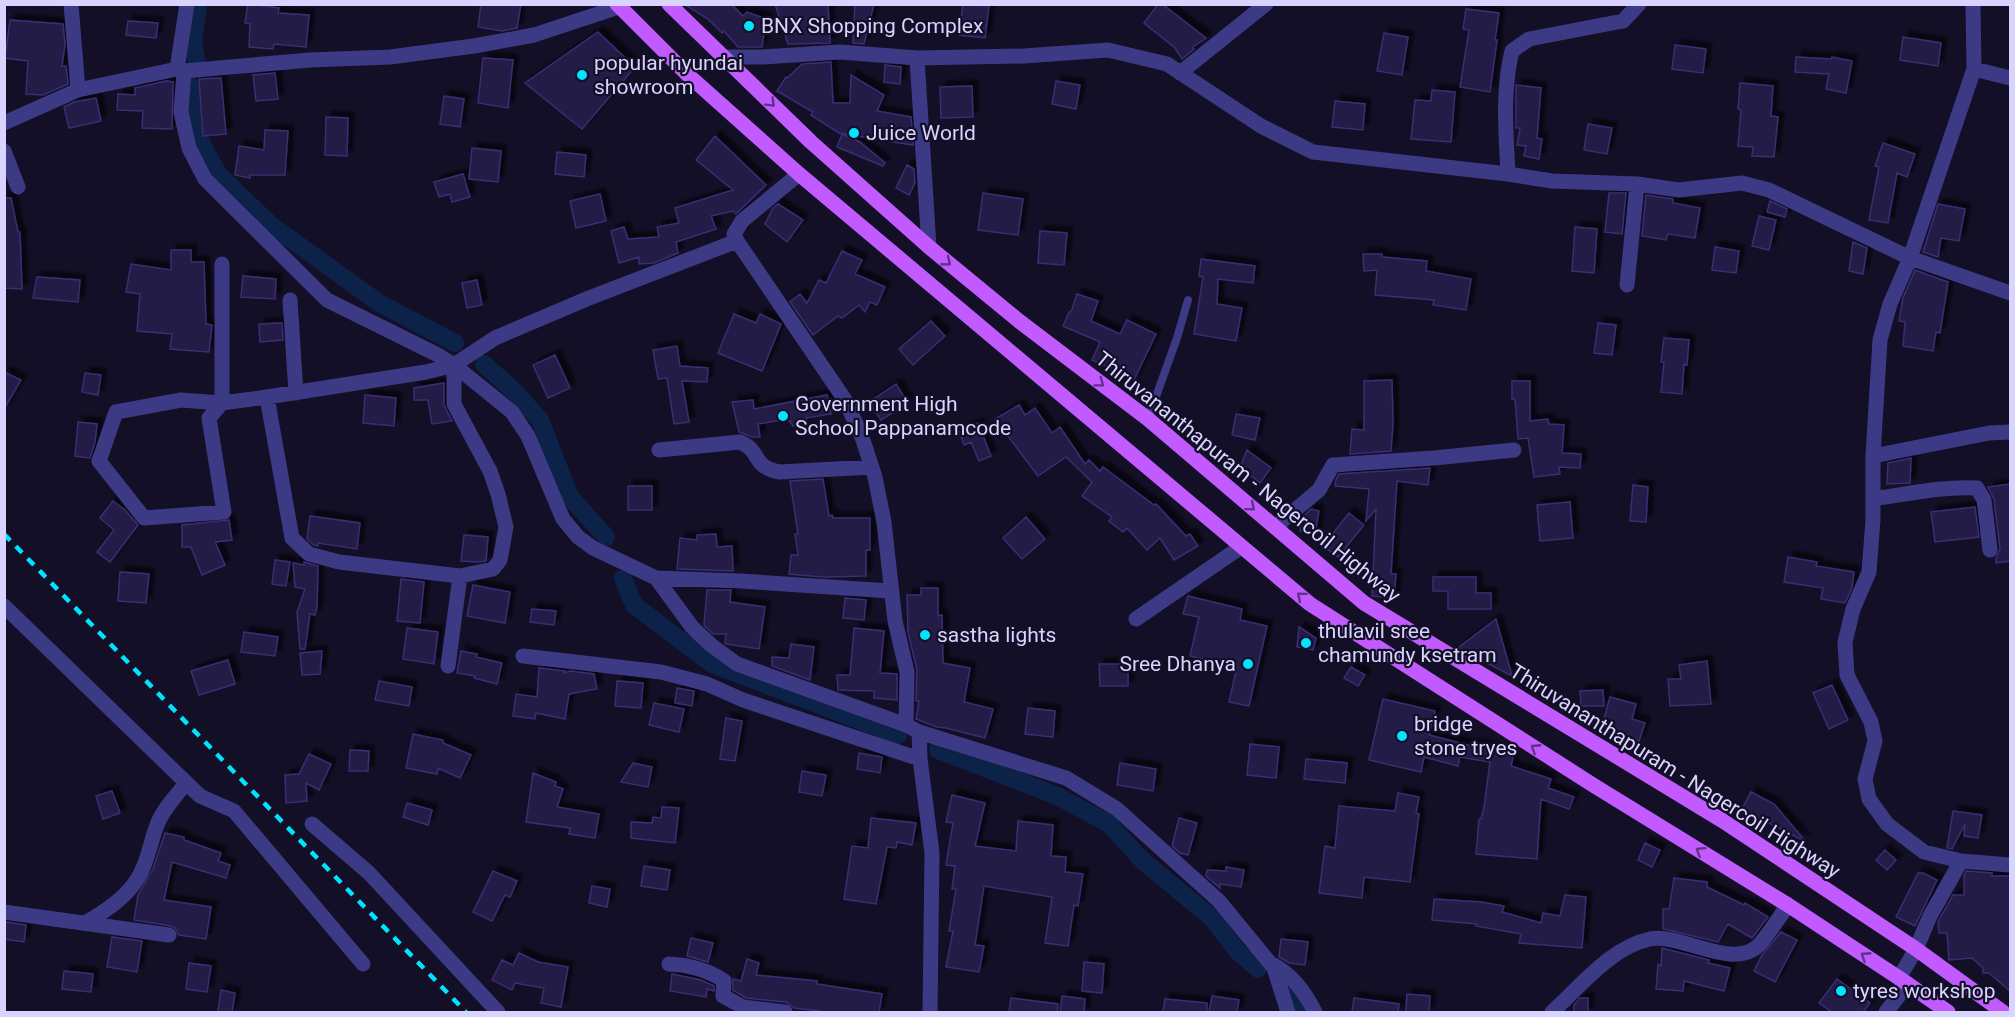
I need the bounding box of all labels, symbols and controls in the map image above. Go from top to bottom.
place label: BNX Shopping Complex [761,14,983,38]
marker: BNX Shopping Complex [742,19,756,33]
place label: popular hyundai showroom [594,51,743,99]
marker: popular hyundai showroom [575,68,589,82]
one-way arrow [764,96,775,107]
place label: Juice World [866,121,976,145]
marker: Juice World [847,126,861,140]
one-way arrow [940,255,951,266]
street label: Thiruvananthapuram - Nagercoil Highway [1091,347,1405,608]
one-way arrow [1094,375,1105,386]
place label: Government High School Pappanamcode [795,392,1011,440]
marker: Government High School Pappanamcode [776,409,790,423]
one-way arrow [1244,499,1255,510]
one-way arrow [1297,593,1308,604]
place label: thulavil sree chamundy ksetram [1318,619,1497,667]
place label: sastha lights [937,623,1056,647]
marker: sastha lights [918,628,932,642]
marker: thulavil sree chamundy ksetram [1299,636,1313,650]
place label: Sree Dhanya [1120,652,1236,676]
marker: Sree Dhanya [1241,657,1255,671]
street label: Thiruvananthapuram - Nagercoil Highway [1505,659,1845,883]
place label: bridge stone tryes [1414,712,1517,760]
marker: bridge stone tryes [1395,729,1409,743]
one-way arrow [1531,744,1542,755]
one-way arrow [1696,847,1706,859]
one-way arrow [1861,951,1871,963]
place label: tyres workshop [1853,979,1996,1003]
marker: tyres workshop [1834,984,1848,998]

